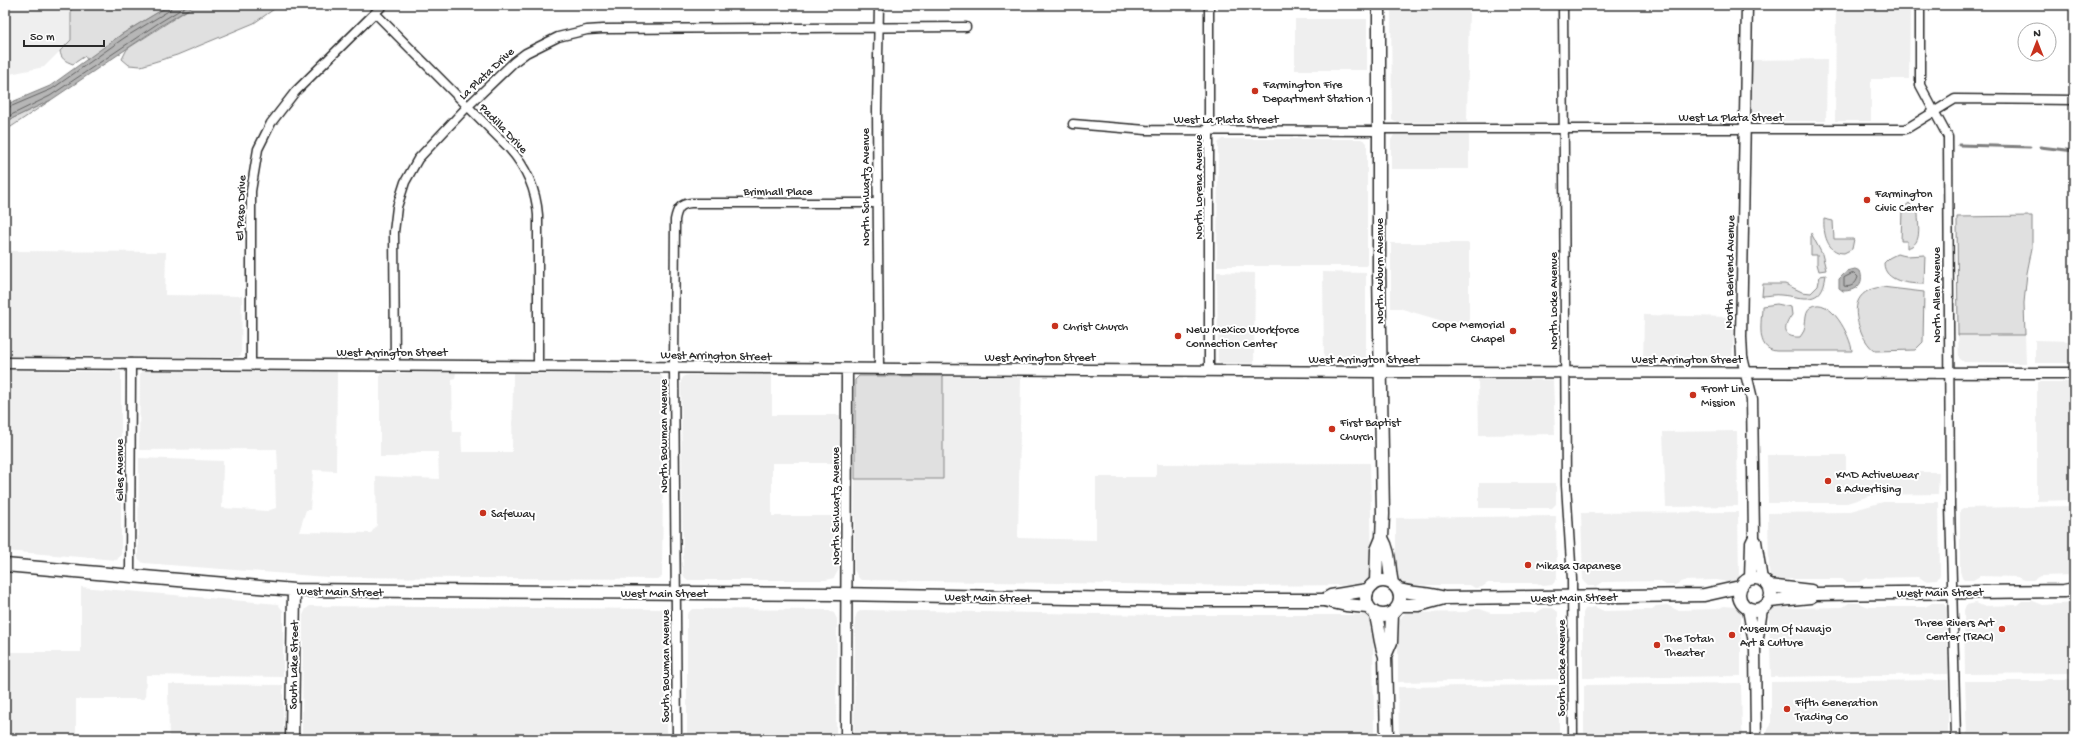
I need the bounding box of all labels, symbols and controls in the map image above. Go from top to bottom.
scale bar [24,22,104,48]
north arrow [2017,22,2057,62]
text: N [2033,28,2041,40]
text: 50 m [30,31,55,45]
street label: La Plata Drive [457,45,518,104]
place label: Farmington Fire Department Station 1 [1262,79,1371,107]
marker: Farmington Fire Department Station 1 [1250,86,1260,96]
street label: Padilla Drive [475,101,530,158]
street label: West La Plata Street [1679,112,1784,126]
street label: West La Plata Street [1174,114,1279,128]
street label: North Schwartz Avenue [860,127,874,246]
street label: North Lorena Avenue [1193,134,1207,239]
street label: El Paso Drive [234,174,250,241]
street label: Brimhall Place [743,186,813,200]
place label: Farmington Civic Center [1874,188,1934,216]
marker: Farmington Civic Center [1862,195,1872,205]
street label: North Behrend Avenue [1723,214,1739,329]
street label: North Auburn Avenue [1374,217,1388,324]
street label: North Allen Avenue [1931,246,1945,343]
street label: North Locke Avenue [1548,251,1562,350]
place label: Cope Memorial Chapel [1432,319,1505,347]
marker: Christ Church [1050,321,1060,331]
place label: Christ Church [1063,321,1129,335]
place label: New Mexico Workforce Connection Center [1186,324,1300,352]
marker: Cope Memorial Chapel [1508,326,1518,336]
marker: New Mexico Workforce Connection Center [1173,331,1183,341]
street label: West Arrington Street [337,347,449,361]
street label: West Arrington Street [660,349,773,365]
street label: West Arrington Street [985,352,1097,366]
street label: West Arrington Street [1309,354,1421,368]
street label: West Arrington Street [1632,354,1744,368]
street label: North Bowman Avenue [658,378,672,493]
place label: Front Line Mission [1700,383,1751,411]
marker: Front Line Mission [1688,390,1698,400]
place label: First Baptist Church [1339,417,1402,445]
marker: First Baptist Church [1327,424,1337,434]
street label: Giles Avenue [114,438,128,501]
street label: North Schwartz Avenue [830,446,844,565]
place label: KMD Activewear & Advertising [1836,469,1920,497]
marker: KMD Activewear & Advertising [1823,476,1833,486]
marker: Safeway [478,508,488,518]
place label: Safeway [491,508,535,522]
marker: Mikasa Japanese [1523,560,1533,570]
place label: Mikasa Japanese [1536,560,1622,574]
street label: West Main Street [297,585,385,601]
street label: West Main Street [1897,586,1985,602]
street label: West Main Street [621,588,708,602]
street label: West Main Street [945,591,1033,607]
street label: West Main Street [1531,591,1619,607]
street label: South Bowman Avenue [660,609,674,723]
place label: Three Rivers Art Center (TRAC) [1914,617,1995,645]
street label: South Lake Street [287,619,303,710]
street label: South Locke Avenue [1556,619,1570,716]
place label: Museum Of Navajo Art & Culture [1740,623,1831,651]
marker: Three Rivers Art Center (TRAC) [1997,624,2007,634]
marker: Museum Of Navajo Art & Culture [1727,630,1737,640]
place label: The Totah Theater [1664,633,1715,661]
marker: The Totah Theater [1652,640,1662,650]
place label: Fifth Generation Trading Co [1794,697,1878,725]
marker: Fifth Generation Trading Co [1782,704,1792,714]

